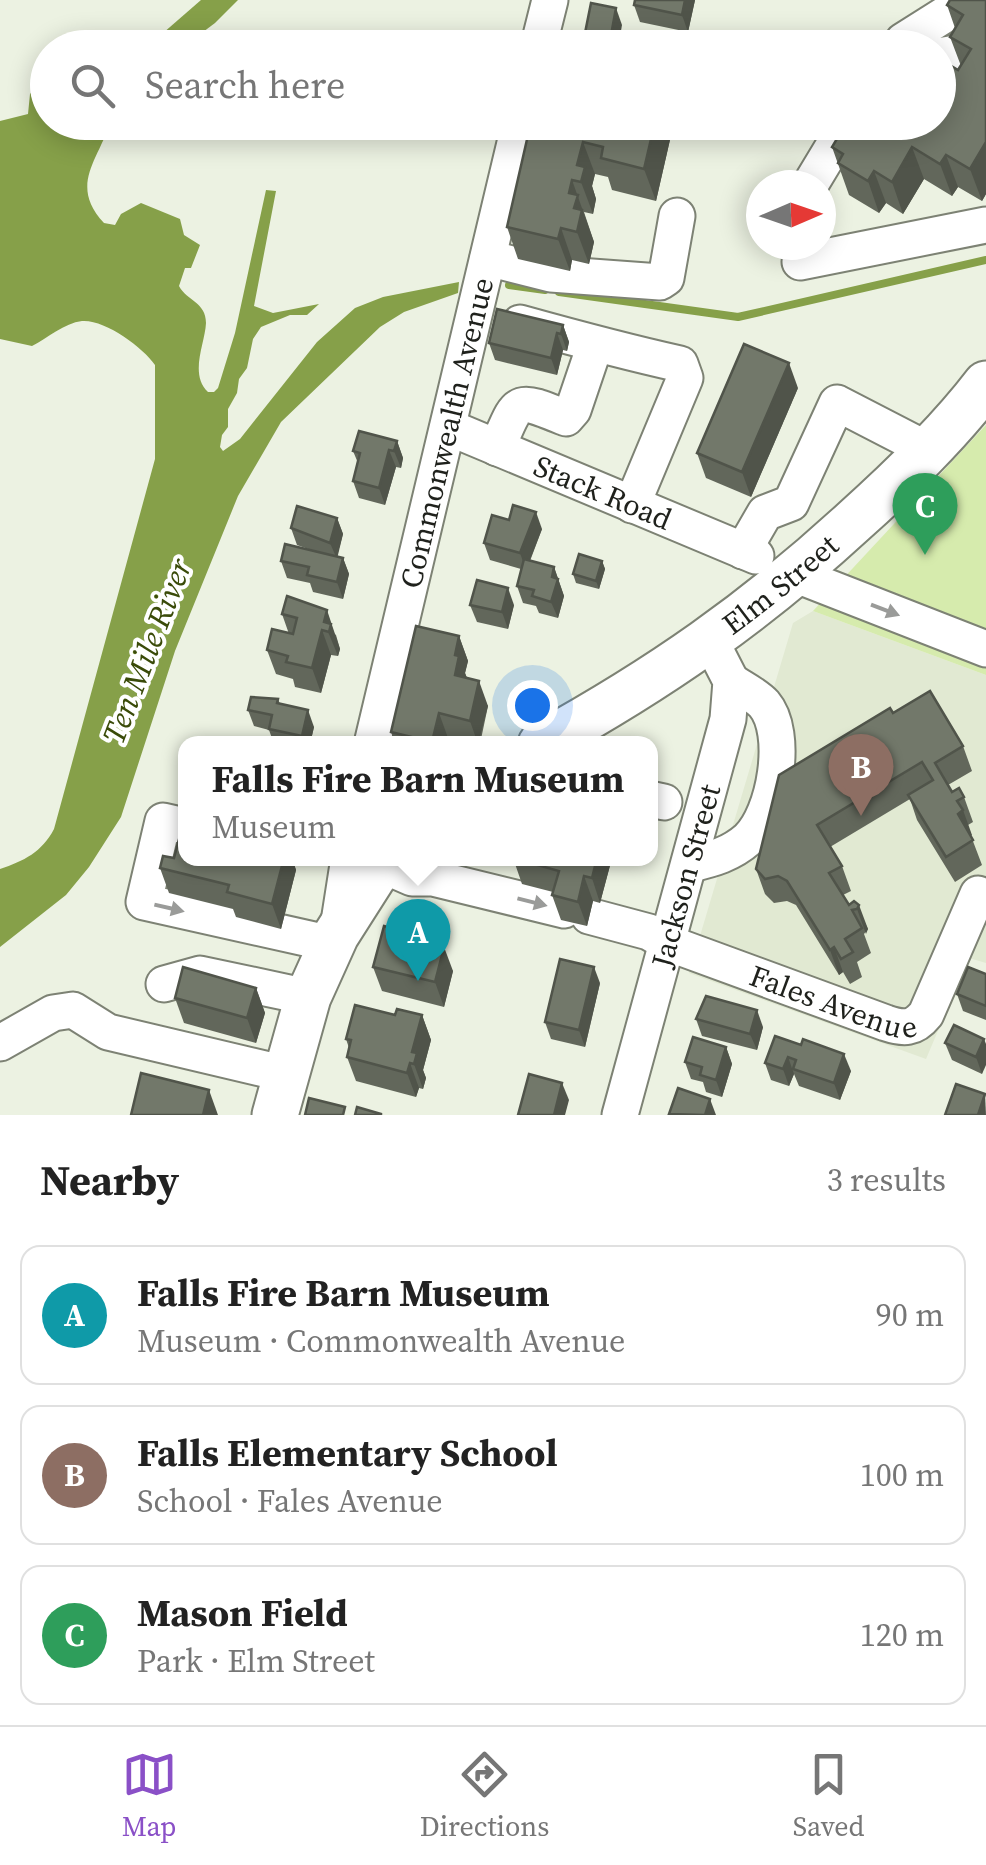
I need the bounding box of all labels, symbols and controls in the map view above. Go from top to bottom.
search box [30,30,956,140]
icon: search [65,58,120,113]
text: Search here [145,59,345,111]
north arrow [746,170,836,260]
street label: Commonwealth Avenue [389,273,503,592]
street label: Stack Road [528,445,678,539]
pin: C [892,472,958,555]
street label: Elm Street [713,524,847,644]
water label: Ten Mile River [92,551,203,750]
one-way arrow [870,602,900,618]
your location [507,680,558,731]
pin: B [828,734,894,816]
popup [178,736,658,866]
text: Falls Fire Barn Museum [212,753,624,805]
street label: Jackson Street [640,779,730,973]
text: Museum [212,805,336,849]
one-way arrow [517,895,548,910]
pin: A [386,898,450,981]
one-way arrow [153,900,184,916]
street label: Fales Avenue [744,954,920,1048]
text: Nearby [40,1151,179,1209]
text: 3 results [827,1158,946,1202]
text: Falls Fire Barn Museum [137,1267,550,1319]
text: A [64,1293,85,1337]
text: 90 m [876,1293,944,1337]
text: Museum · Commonwealth Avenue [137,1319,625,1363]
text: Falls Elementary School [137,1427,558,1479]
text: B [64,1453,85,1497]
text: 100 m [860,1453,944,1497]
text: School · Fales Avenue [137,1479,443,1523]
text: Mason Field [137,1587,348,1639]
text: C [65,1613,84,1657]
text: 120 m [860,1613,944,1657]
text: Park · Elm Street [137,1639,375,1683]
tab: Map [122,1747,177,1845]
tab: Directions [420,1747,549,1845]
tab: Saved [793,1747,864,1845]

